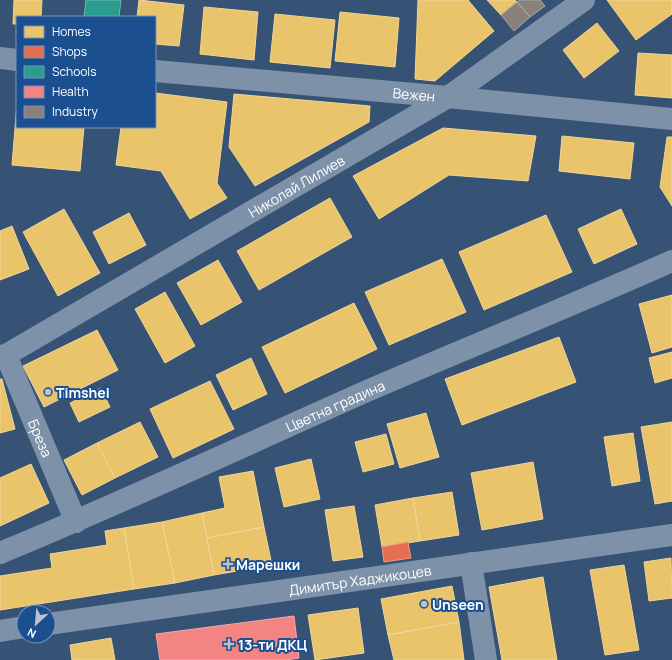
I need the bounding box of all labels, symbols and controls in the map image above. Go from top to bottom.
legend [16,16,156,128]
text: Homes [52,23,91,40]
text: Shops [52,43,87,60]
text: Schools [52,63,96,80]
text: Health [52,83,89,100]
street label: Вежен [392,83,436,105]
text: Industry [52,103,98,120]
street label: Николай Лилиев [244,150,348,221]
street label: Цветна градина [282,375,387,436]
place label: Timshel [56,383,110,402]
marker: Timshel [43,387,53,397]
street label: Бреза [24,416,57,460]
place label: Марешки [236,555,300,574]
marker: Марешки [223,559,233,569]
street label: Димитър Хаджикоцев [287,560,433,599]
place label: Unseen [432,595,484,614]
marker: Unseen [419,599,429,609]
north arrow [16,604,56,644]
text: N [24,625,38,642]
place label: 13-ти ДКЦ [238,635,307,654]
marker: 13-ти ДКЦ [223,638,235,650]

